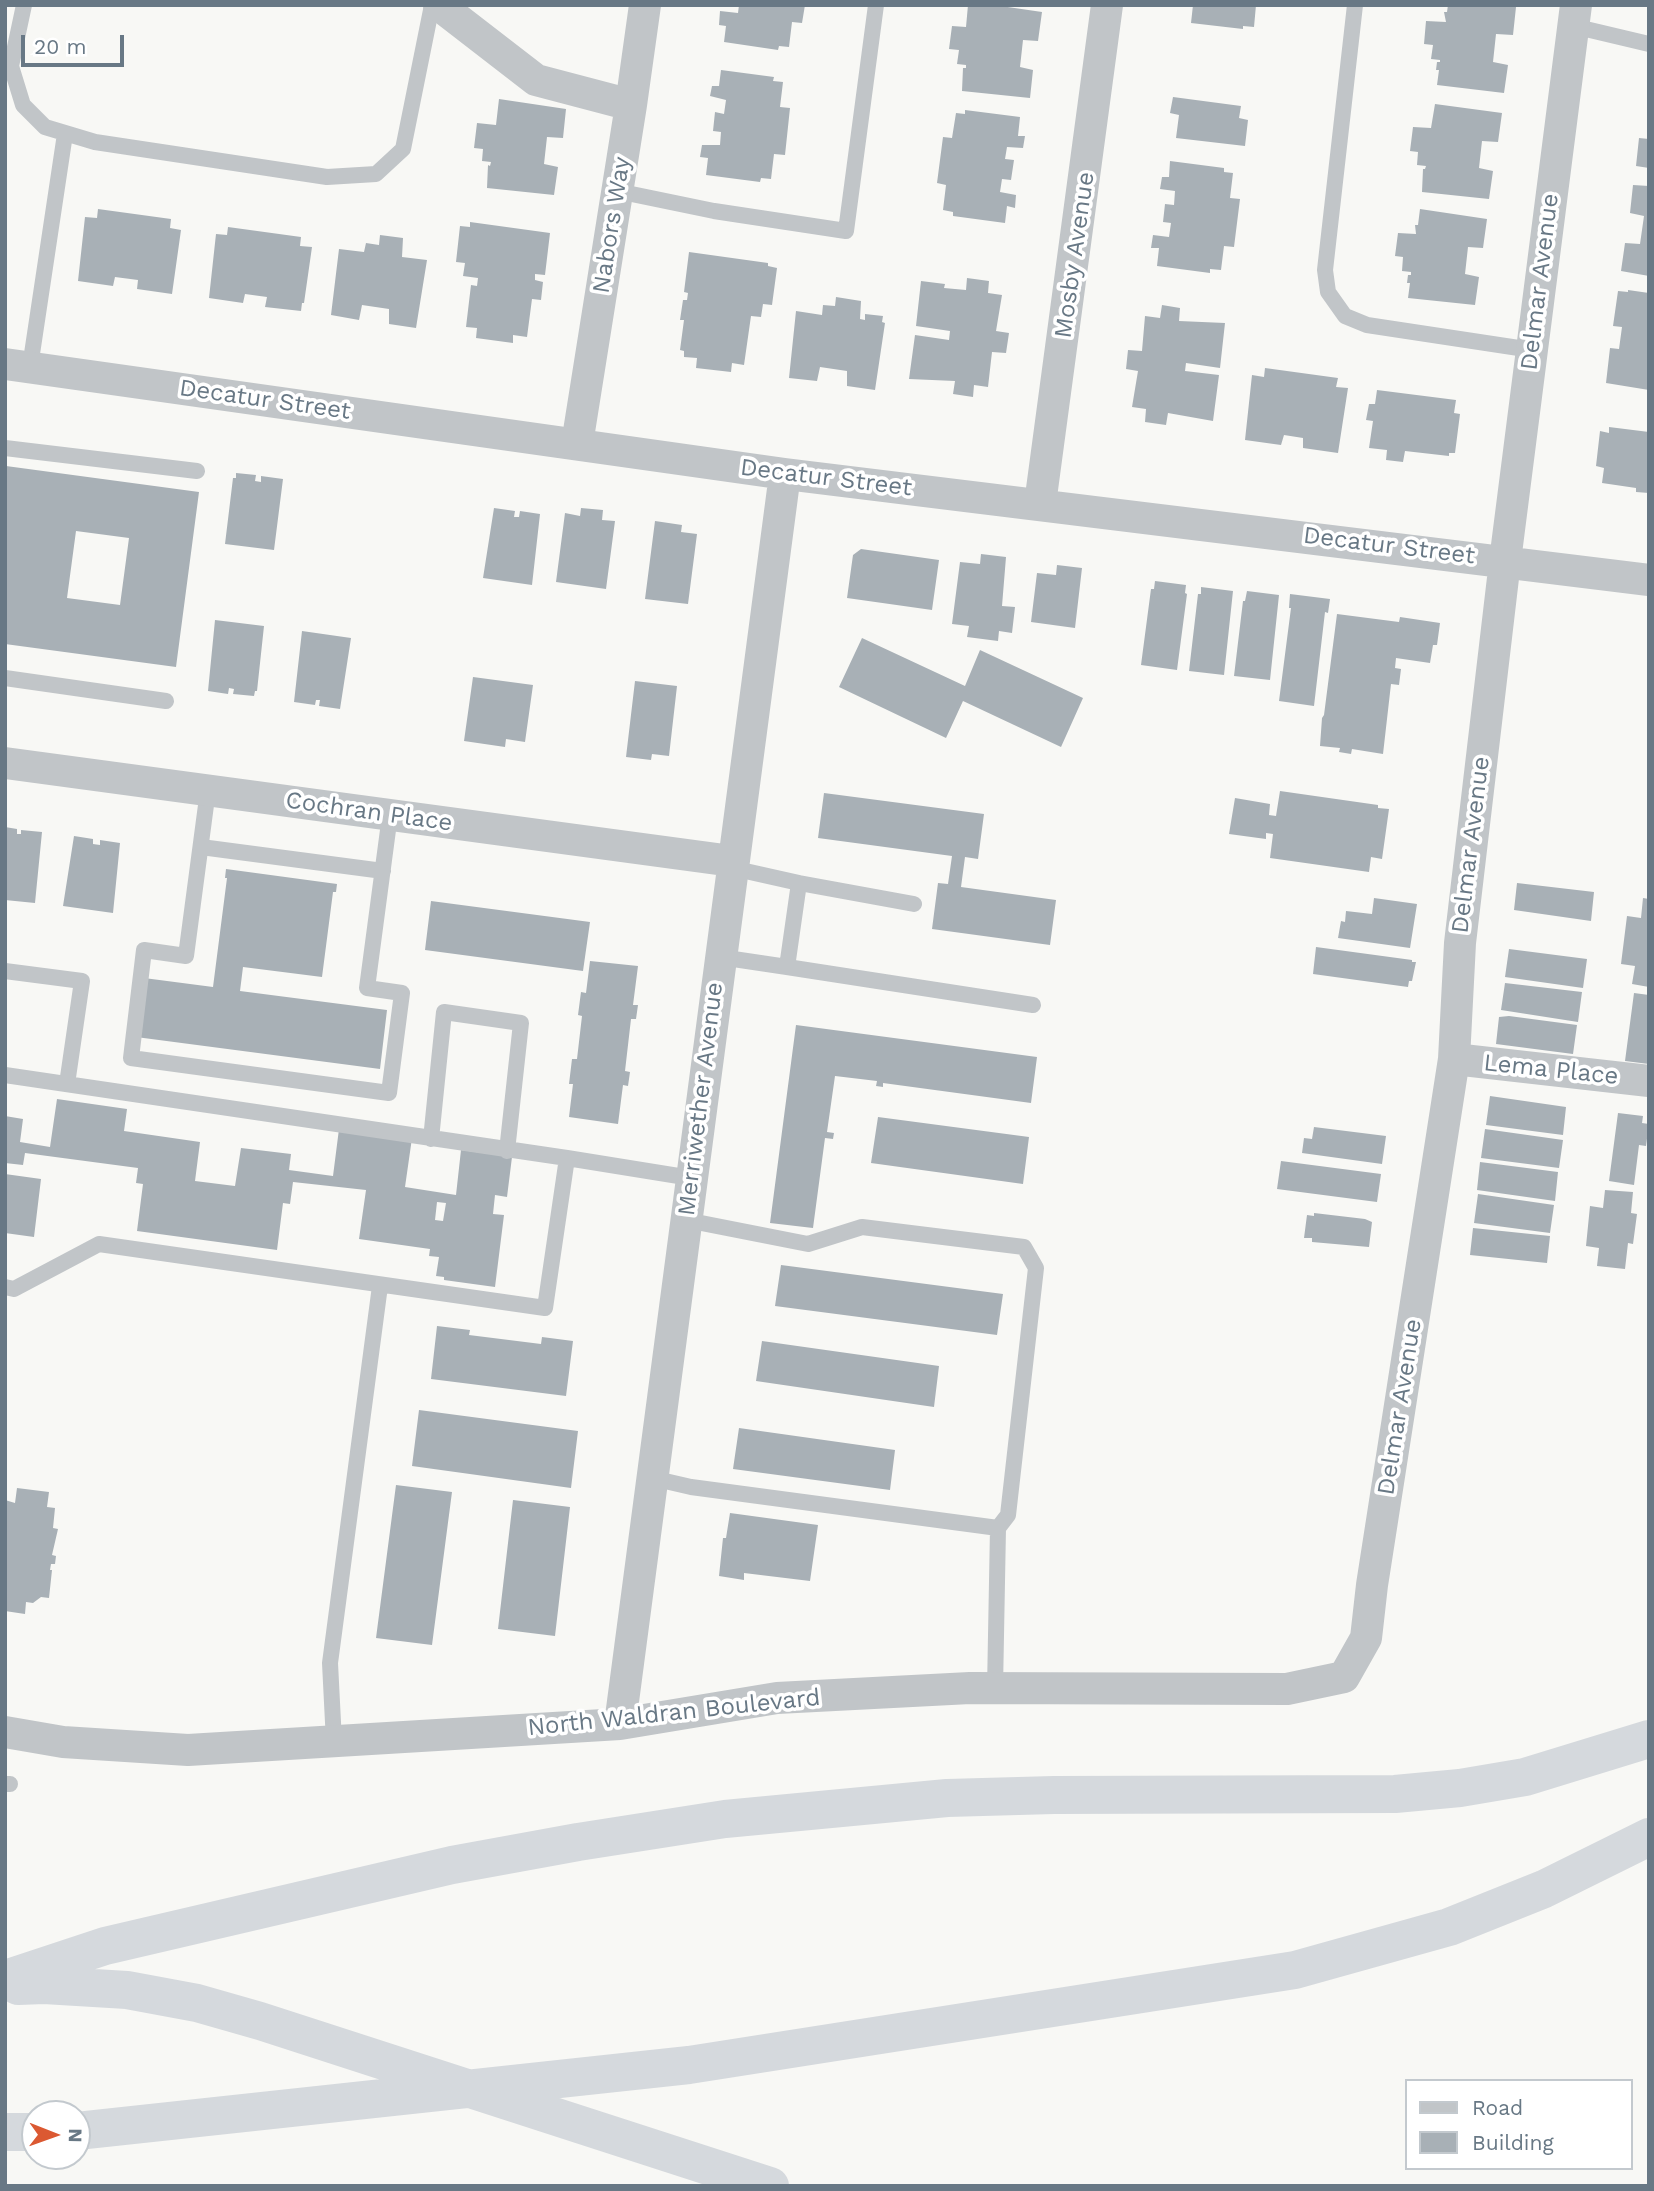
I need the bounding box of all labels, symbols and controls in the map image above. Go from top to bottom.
scale bar [24,21,128,65]
text: 20 m [34,34,86,59]
street label: Nabors Way [587,155,637,295]
street label: Mosby Avenue [1049,170,1101,340]
street label: Delmar Avenue [1515,192,1565,372]
street label: Decatur Street [177,374,353,426]
street label: Decatur Street [739,453,913,503]
street label: Decatur Street [1302,521,1476,571]
street label: Delmar Avenue [1446,755,1496,935]
street label: Cochran Place [284,786,454,838]
street label: Merriwether Avenue [672,981,730,1217]
street label: Lema Place [1482,1049,1620,1091]
street label: Delmar Avenue [1372,1317,1428,1497]
street label: North Waldran Boulevard [526,1683,822,1743]
legend [1406,2079,1633,2170]
text: Road [1472,2095,1523,2120]
north arrow [21,2100,91,2170]
text: N [64,2128,87,2143]
text: Building [1472,2130,1554,2155]

